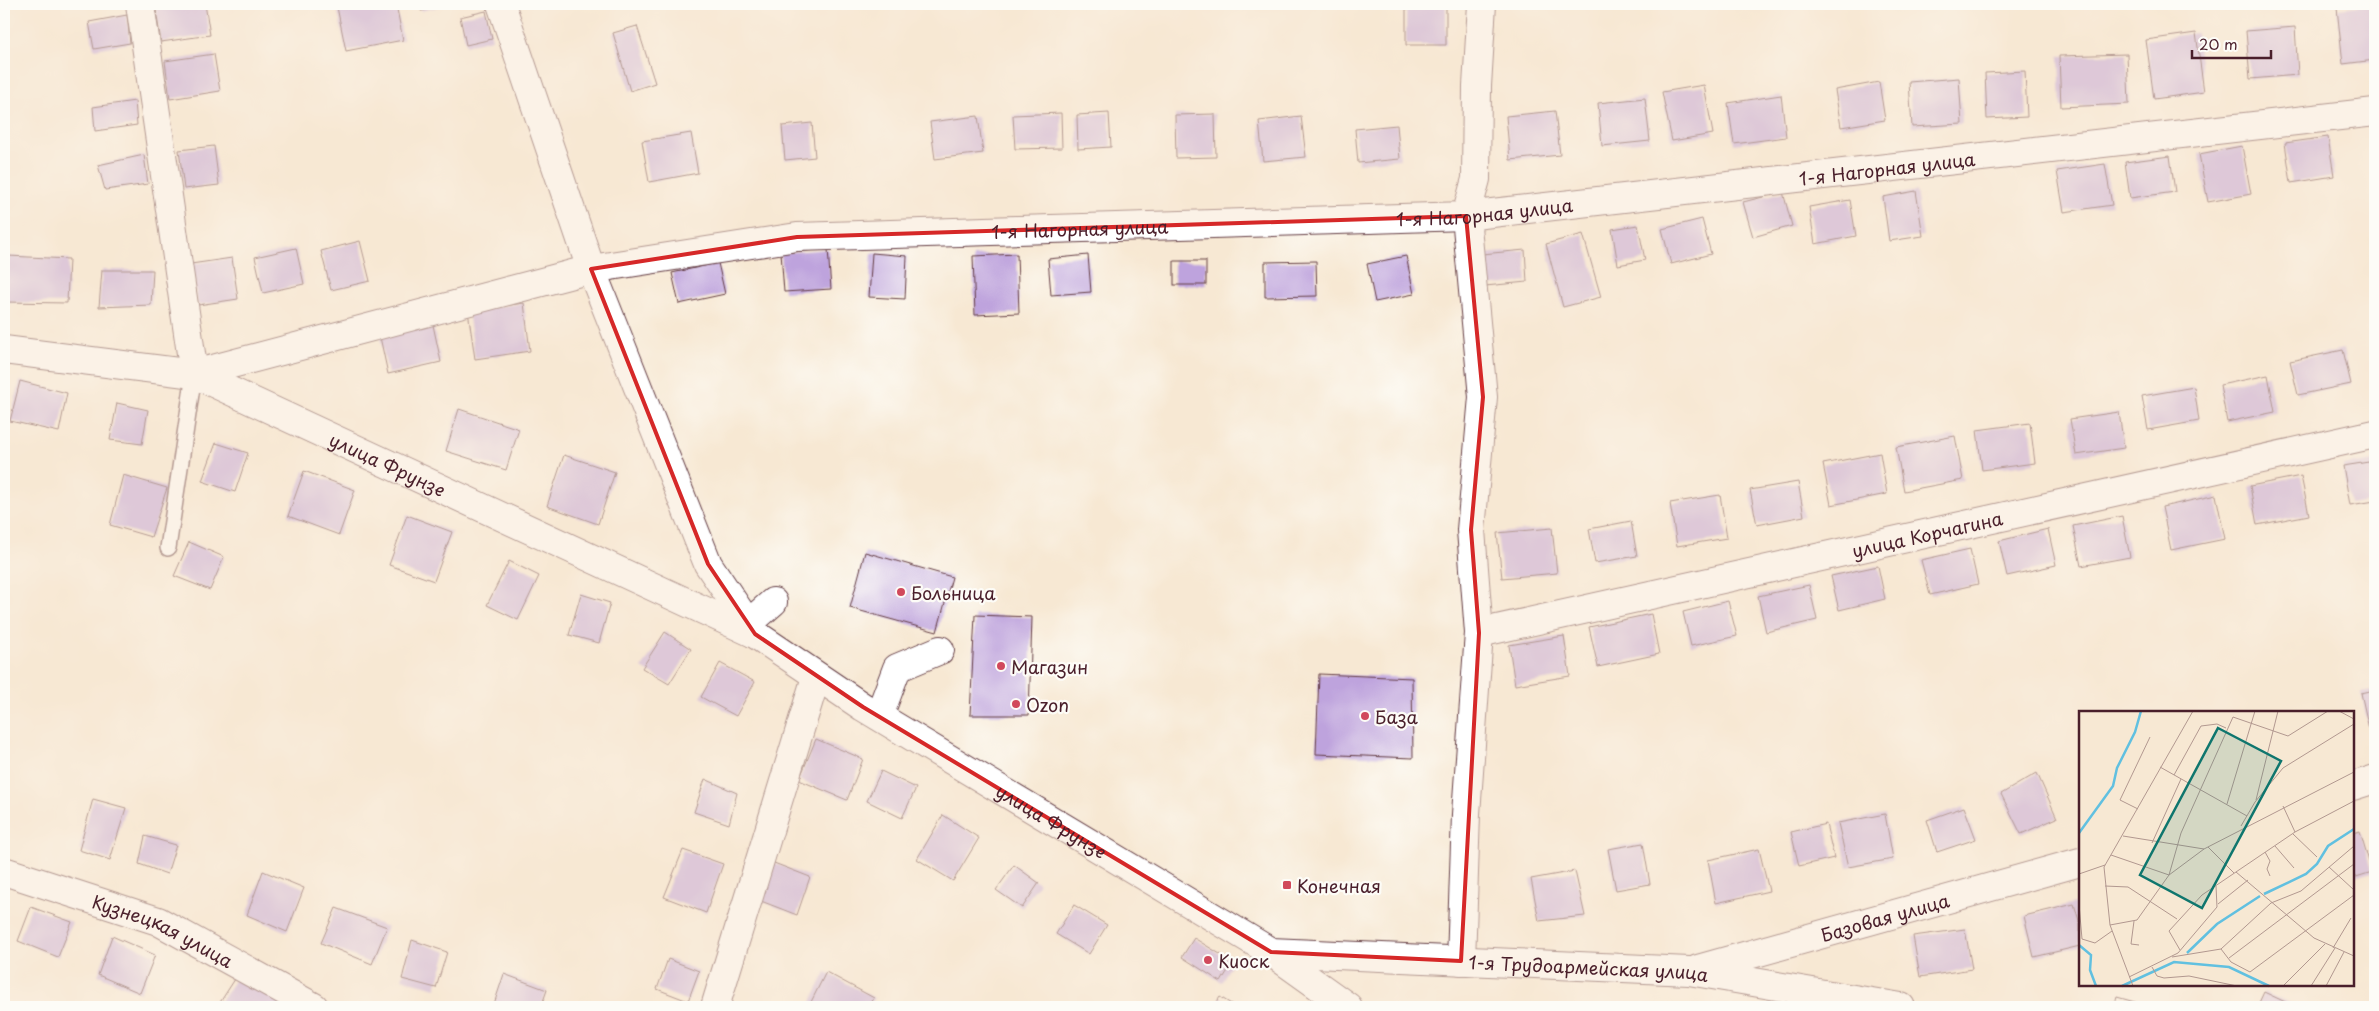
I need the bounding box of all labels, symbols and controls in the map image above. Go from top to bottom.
scale bar [2192,28,2270,60]
text: 20 m [2199,32,2238,55]
street label: 1-я Нагорная улица [1797,144,1977,191]
street label: 1-я Нагорная улица [1396,190,1575,232]
street label: 1-я Нагорная улица [991,212,1169,244]
street label: улица Фрунзе [325,425,450,502]
street label: улица Корчагина [1849,503,2006,563]
place label: Больница [911,579,996,606]
marker: Больница [895,586,907,598]
place label: Магазин [1011,653,1088,680]
marker: Магазин [995,660,1007,672]
place label: Ozon [1026,691,1069,718]
marker: Ozon [1010,698,1022,710]
place label: База [1375,703,1419,730]
marker: База [1359,710,1371,722]
inset map [2079,711,2354,986]
street label: улица Фрунзе [991,777,1112,864]
place label: Конечная [1297,872,1381,899]
marker: Конечная [1281,879,1293,891]
street label: Базовая улица [1817,886,1953,948]
street label: Кузнецкая улица [89,887,239,974]
place label: Киоск [1218,947,1270,974]
street label: 1-я Трудоармейская улица [1468,947,1711,988]
marker: Киоск [1202,954,1214,966]

